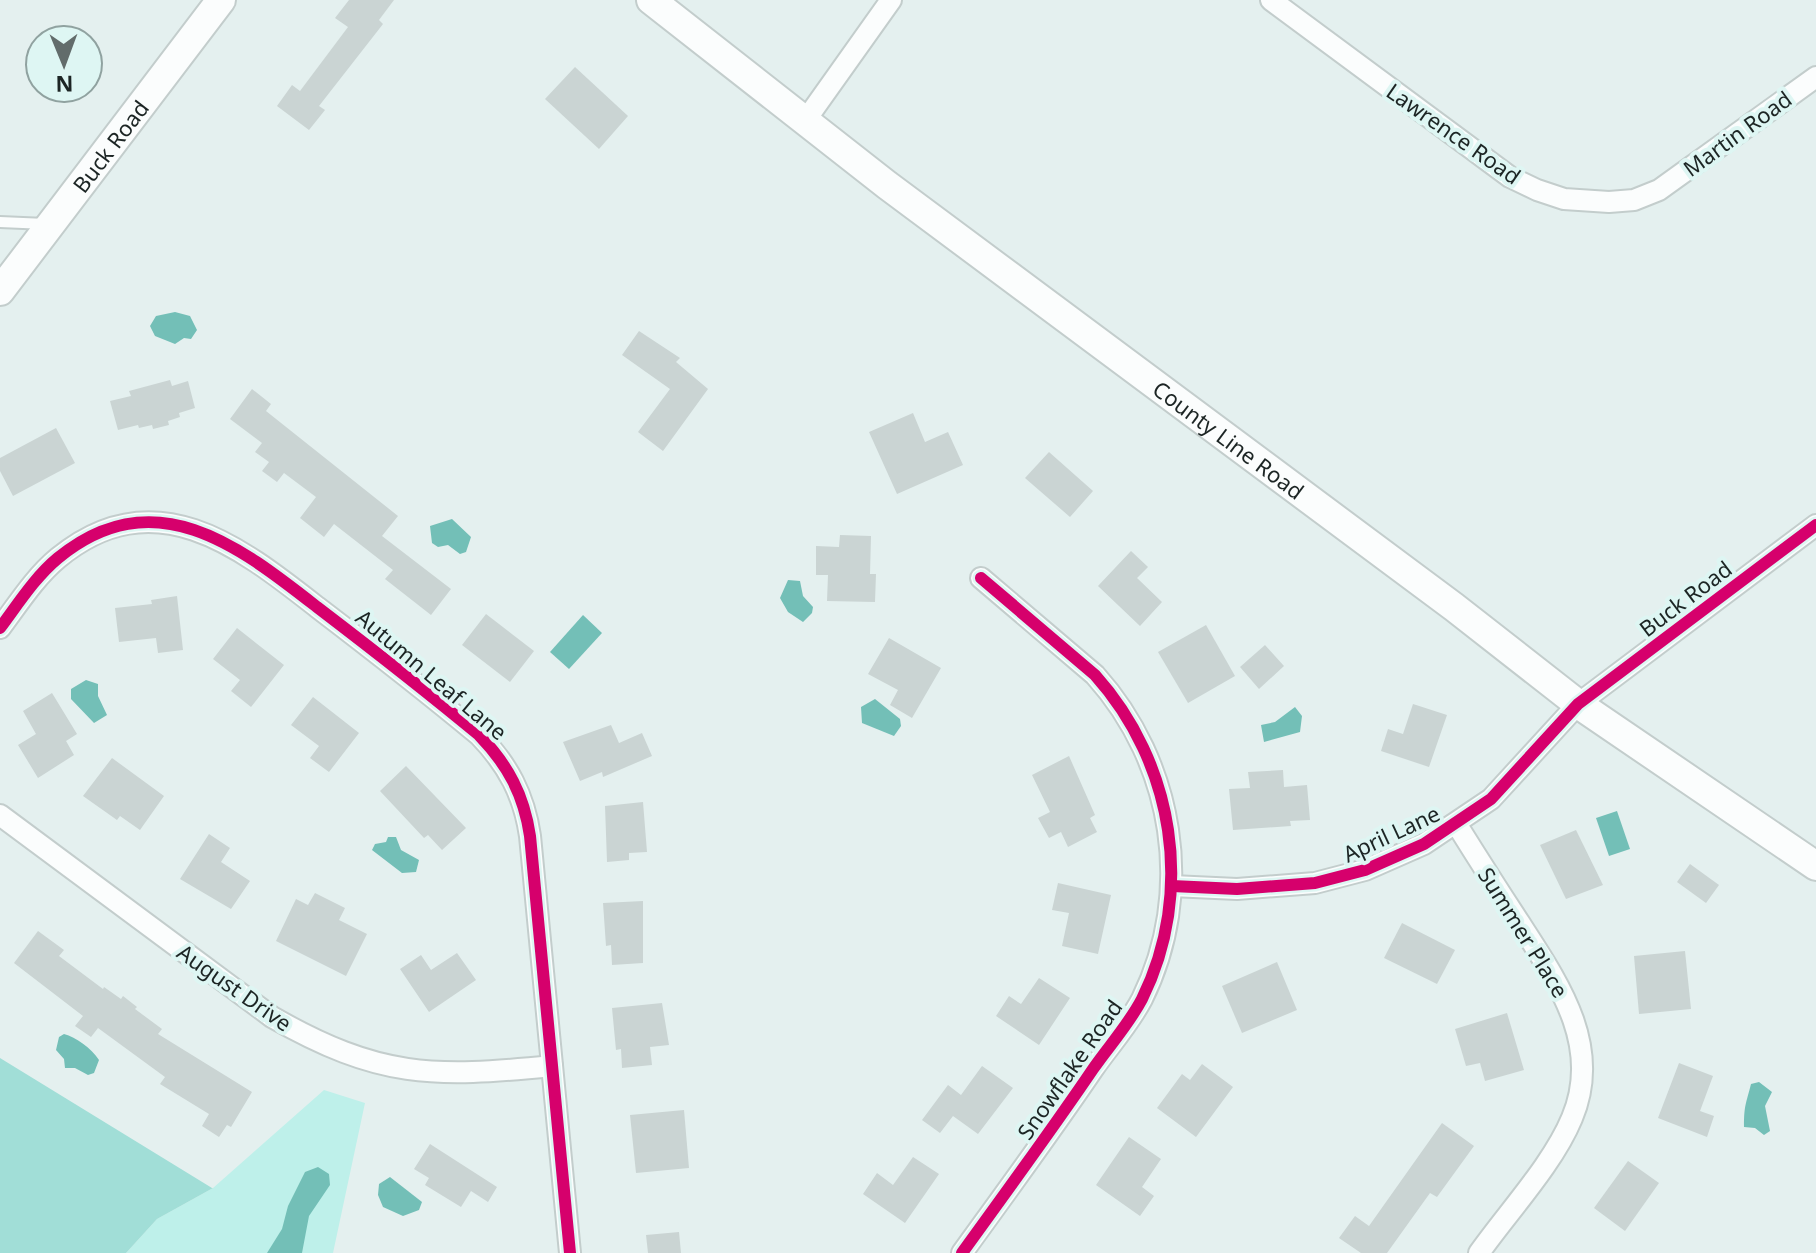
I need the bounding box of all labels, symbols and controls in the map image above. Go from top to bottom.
north arrow [24,24,104,104]
text: N [55,70,74,100]
street label: Lawrence Road [1381,76,1527,190]
street label: Martin Road [1677,83,1797,183]
street label: Buck Road [65,94,155,198]
street label: County Line Road [1147,373,1310,506]
street label: Buck Road [1633,553,1737,643]
street label: Autumn Leaf Lane [350,602,514,746]
street label: April Lane [1338,798,1444,868]
street label: Summer Place [1472,861,1576,1003]
street label: August Drive [172,936,298,1038]
street label: Snowflake Road [1010,993,1128,1145]

